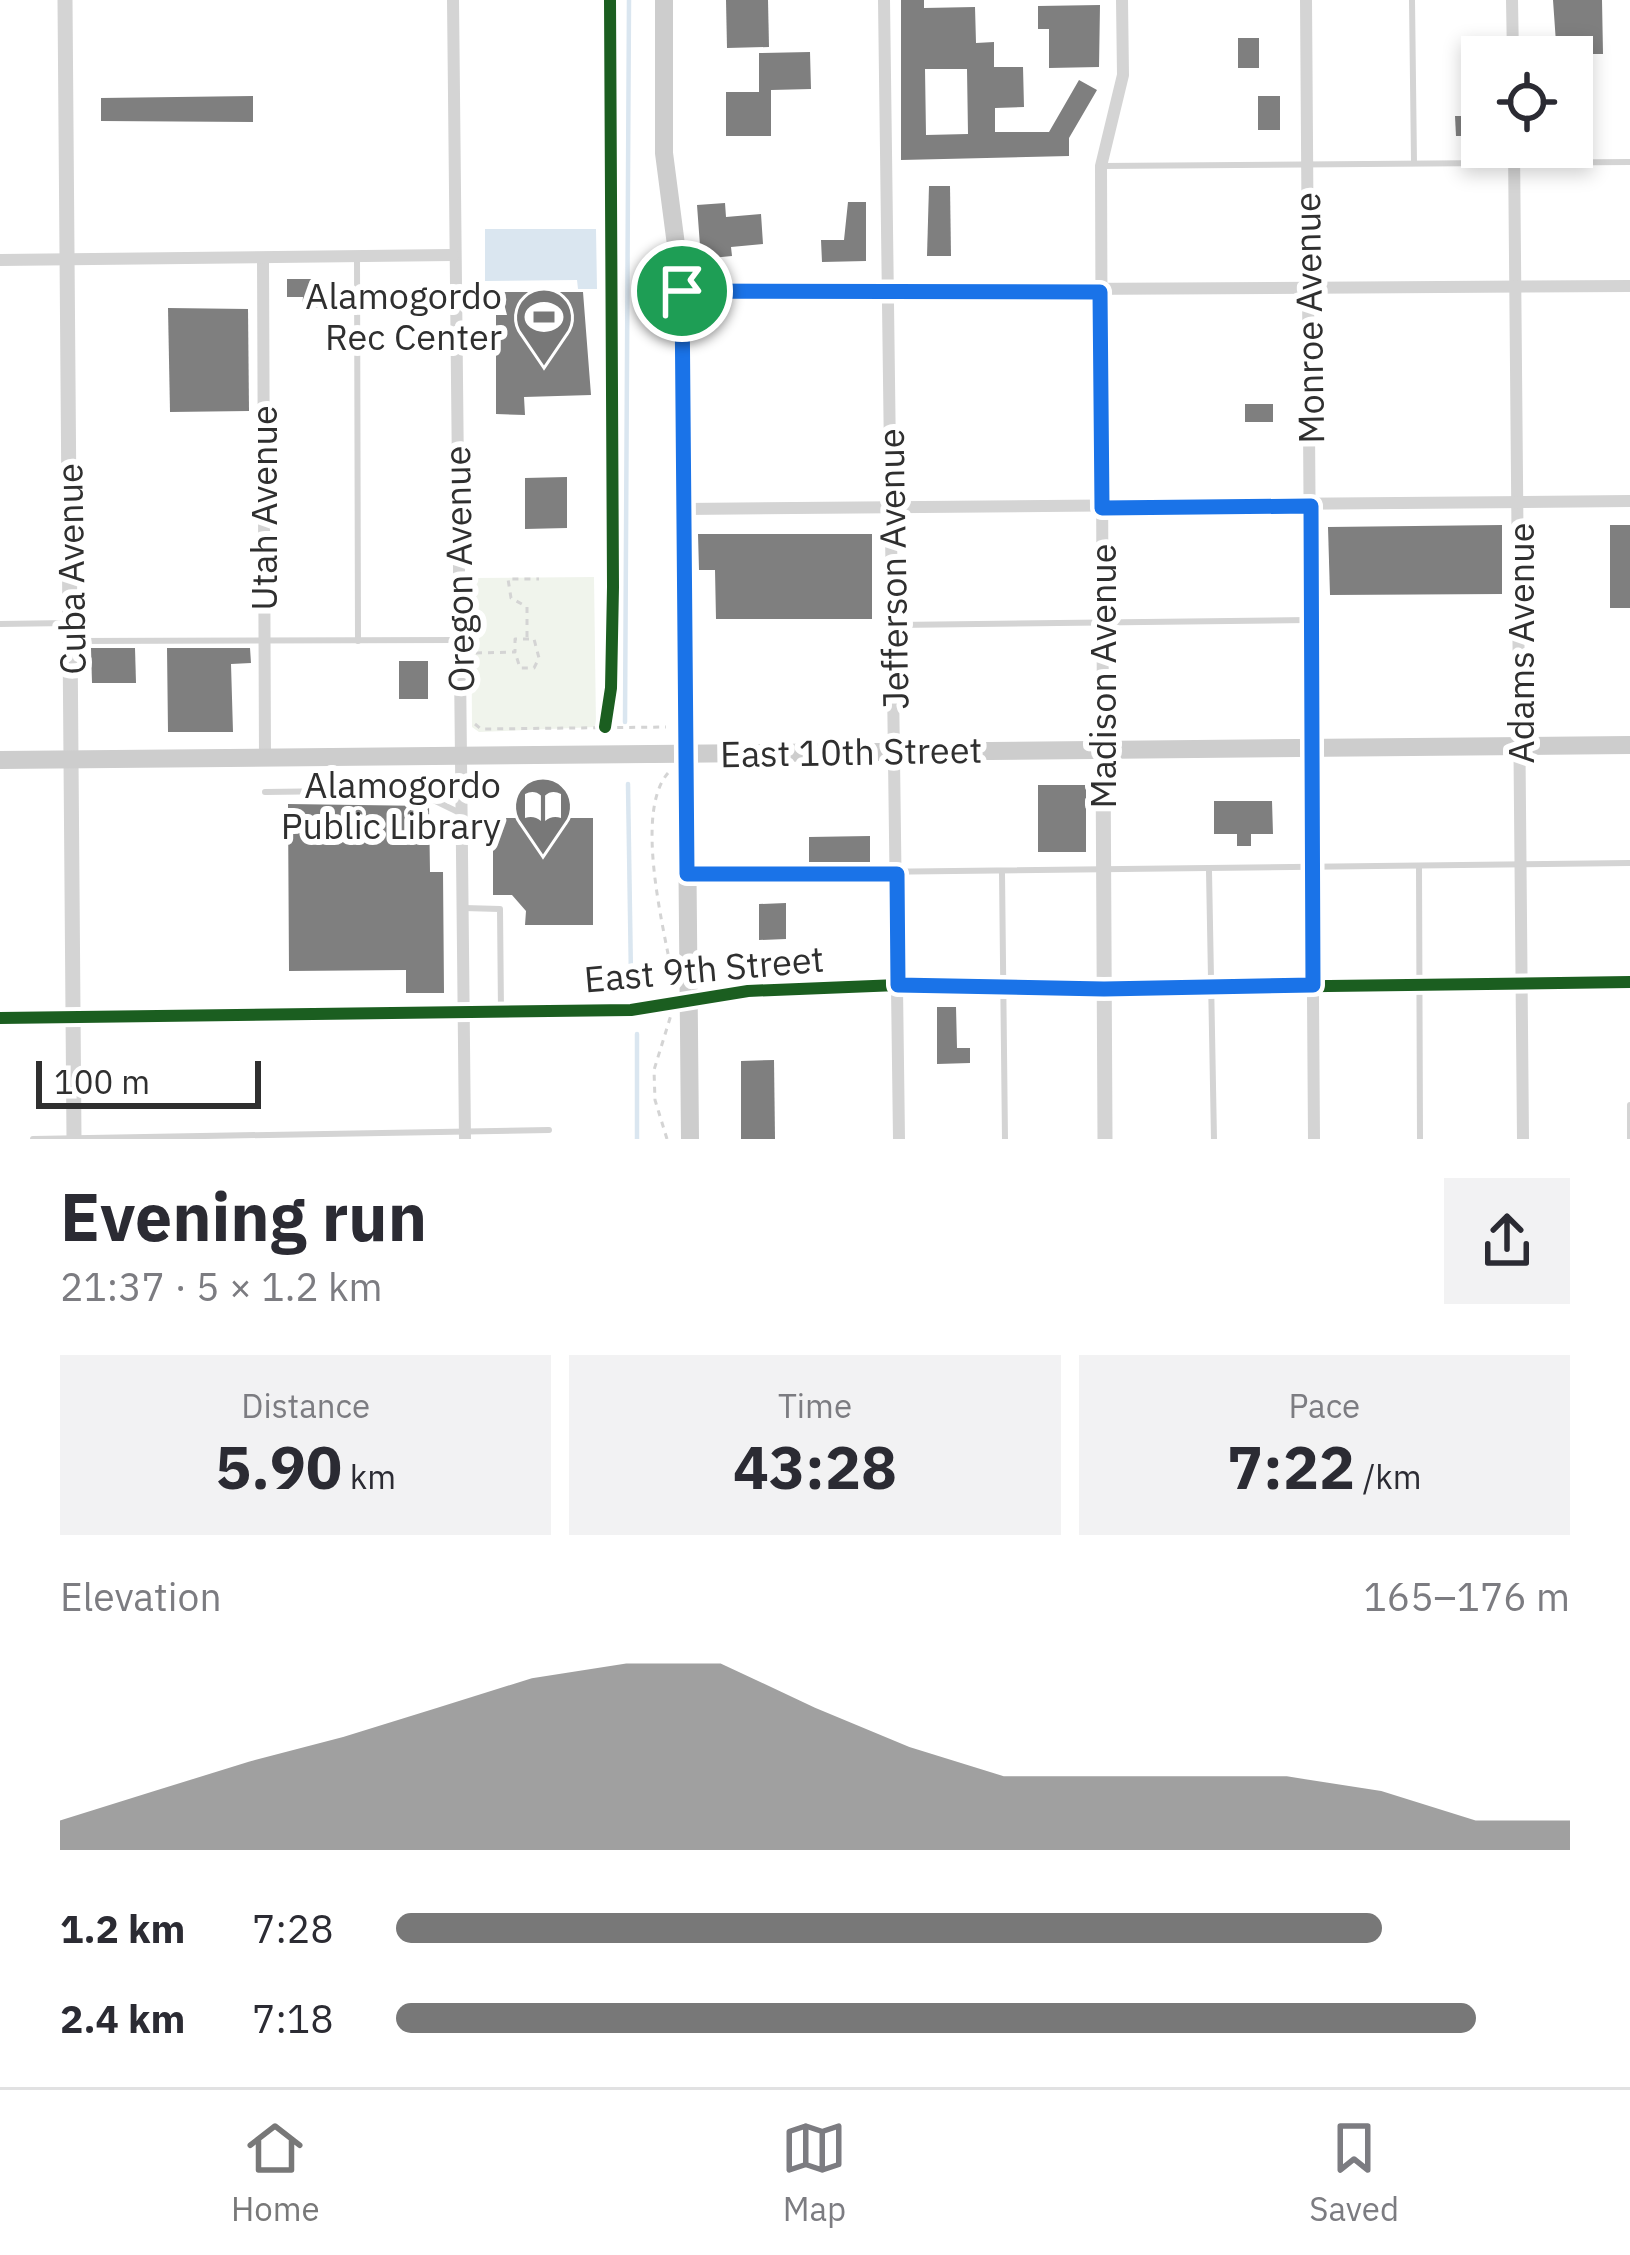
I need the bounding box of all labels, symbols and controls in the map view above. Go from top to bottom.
map controls [1461,36,1593,168]
button: locate [1461,36,1593,168]
street label: Monroe Avenue [1283,192,1334,444]
pin [631,240,733,342]
icon: arrive [649,258,715,324]
place label: Alamogordo Rec Center [305,272,502,360]
sports icon: Alamogordo Rec Center [513,286,575,368]
street label: Utah Avenue [240,405,287,611]
street label: Jefferson Avenue [867,428,918,710]
street label: Oregon Avenue [433,445,484,693]
street label: Cuba Avenue [45,463,96,675]
street label: Adams Avenue [1497,523,1544,763]
street label: Madison Avenue [1079,543,1126,809]
street label: East 10th Street [720,726,982,777]
place label: Alamogordo Public Library [281,761,501,849]
library icon: Alamogordo Public Library [512,775,574,857]
street label: East 9th Street [582,935,826,1002]
scale bar [36,1055,261,1108]
text: 100 m [54,1060,150,1103]
text: Evening run [60,1173,427,1259]
button: share [1444,1178,1570,1304]
text: 21:37 · 5 × 1.2 km [60,1261,383,1312]
text: Distance [241,1384,370,1427]
text: Time [778,1384,852,1427]
text: Pace [1288,1384,1360,1427]
text: 5.90 [215,1427,342,1506]
text: 43:28 [733,1427,897,1506]
text: 7:22 [1227,1427,1355,1506]
text: km [342,1455,396,1498]
text: /km [1355,1455,1422,1498]
text: Elevation [60,1571,222,1622]
text: 165–176 m [1363,1571,1570,1622]
text: 1.2 km [60,1903,185,1954]
text: 7:28 [252,1903,334,1954]
text: 2.4 km [60,1993,185,2044]
text: 7:18 [252,1993,334,2044]
tab: Home [231,2115,320,2230]
tab: Map [781,2115,847,2230]
tab: Saved [1309,2115,1399,2230]

